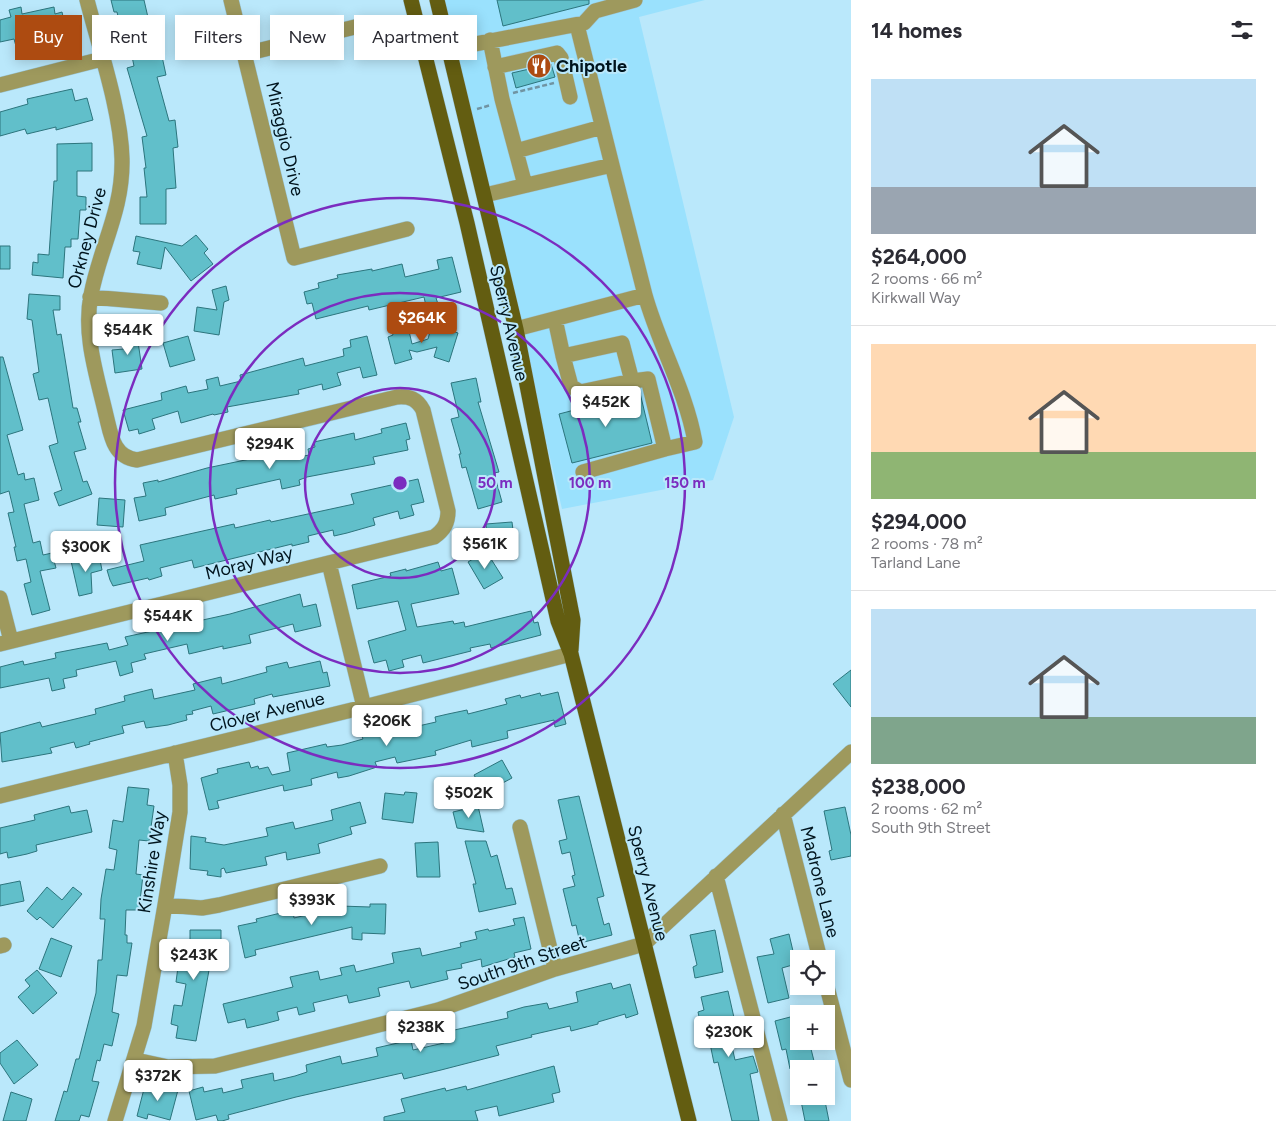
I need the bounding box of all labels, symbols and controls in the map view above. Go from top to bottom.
chip: Buy [15,15,82,60]
chip: Rent [92,15,165,60]
chip: Filters [175,15,260,60]
chip: New [270,15,344,60]
chip: Apartment [354,15,477,60]
icon: filters [1228,16,1256,44]
text: 14 homes [871,18,962,43]
restaurant icon: Chipotle [526,53,552,79]
place label: Chipotle [556,55,627,77]
street label: Miraggio Drive [261,80,309,198]
icon: home [1019,111,1109,201]
street label: Orkney Drive [63,185,111,291]
text: $264,000 [871,244,967,269]
street label: Sperry Avenue [485,263,533,383]
text: 2 rooms · 66 m² [871,269,982,288]
text: Kirkwall Way [871,288,960,307]
pin: $264K [387,302,457,344]
text: $264K [398,308,446,327]
pin: $544K [93,314,163,356]
text: $544K [103,320,153,339]
icon: home [1019,377,1109,467]
pin: $452K [571,386,641,428]
text: $452K [582,392,630,411]
pin: $294K [235,428,305,470]
text: $294K [246,434,294,453]
centre of rings [391,474,409,492]
text: 50 m [477,474,513,492]
text: 100 m [569,474,611,492]
text: 150 m [664,474,706,492]
text: $294,000 [871,509,967,534]
pin: $561K [450,528,520,570]
pin: $300K [51,530,121,573]
text: $561K [463,534,507,553]
text: 2 rooms · 78 m² [871,534,983,553]
text: $300K [61,537,111,556]
street label: Moray Way [203,541,296,585]
text: Tarland Lane [871,553,961,572]
pin: $544K [133,600,203,642]
text: $544K [143,606,193,625]
icon: home [1019,642,1109,732]
street label: Clover Avenue [207,687,327,737]
pin: $206K [352,704,422,747]
text: $206K [363,711,411,730]
text: $238,000 [871,774,966,799]
pin: $502K [434,776,504,819]
text: $502K [445,783,493,802]
text: 2 rooms · 62 m² [871,799,982,818]
street label: Kinshire Way [133,809,171,915]
text: South 9th Street [871,818,991,837]
street label: Sperry Avenue [623,823,673,943]
street label: Madrone Lane [796,824,845,940]
pin: $393K [277,884,347,926]
text: $393K [289,890,335,909]
street label: South 9th Street [455,931,589,995]
pin: $243K [159,938,229,981]
text: $243K [170,945,218,964]
map controls [790,950,835,1105]
button: locate [790,950,835,995]
button: + [790,1005,835,1050]
pin: $238K [386,1010,456,1053]
pin: $230K [694,1016,764,1058]
text: $238K [397,1017,445,1036]
text: $230K [705,1022,753,1041]
pin: $372K [123,1060,193,1102]
button: − [790,1060,835,1105]
text: $372K [135,1066,181,1085]

